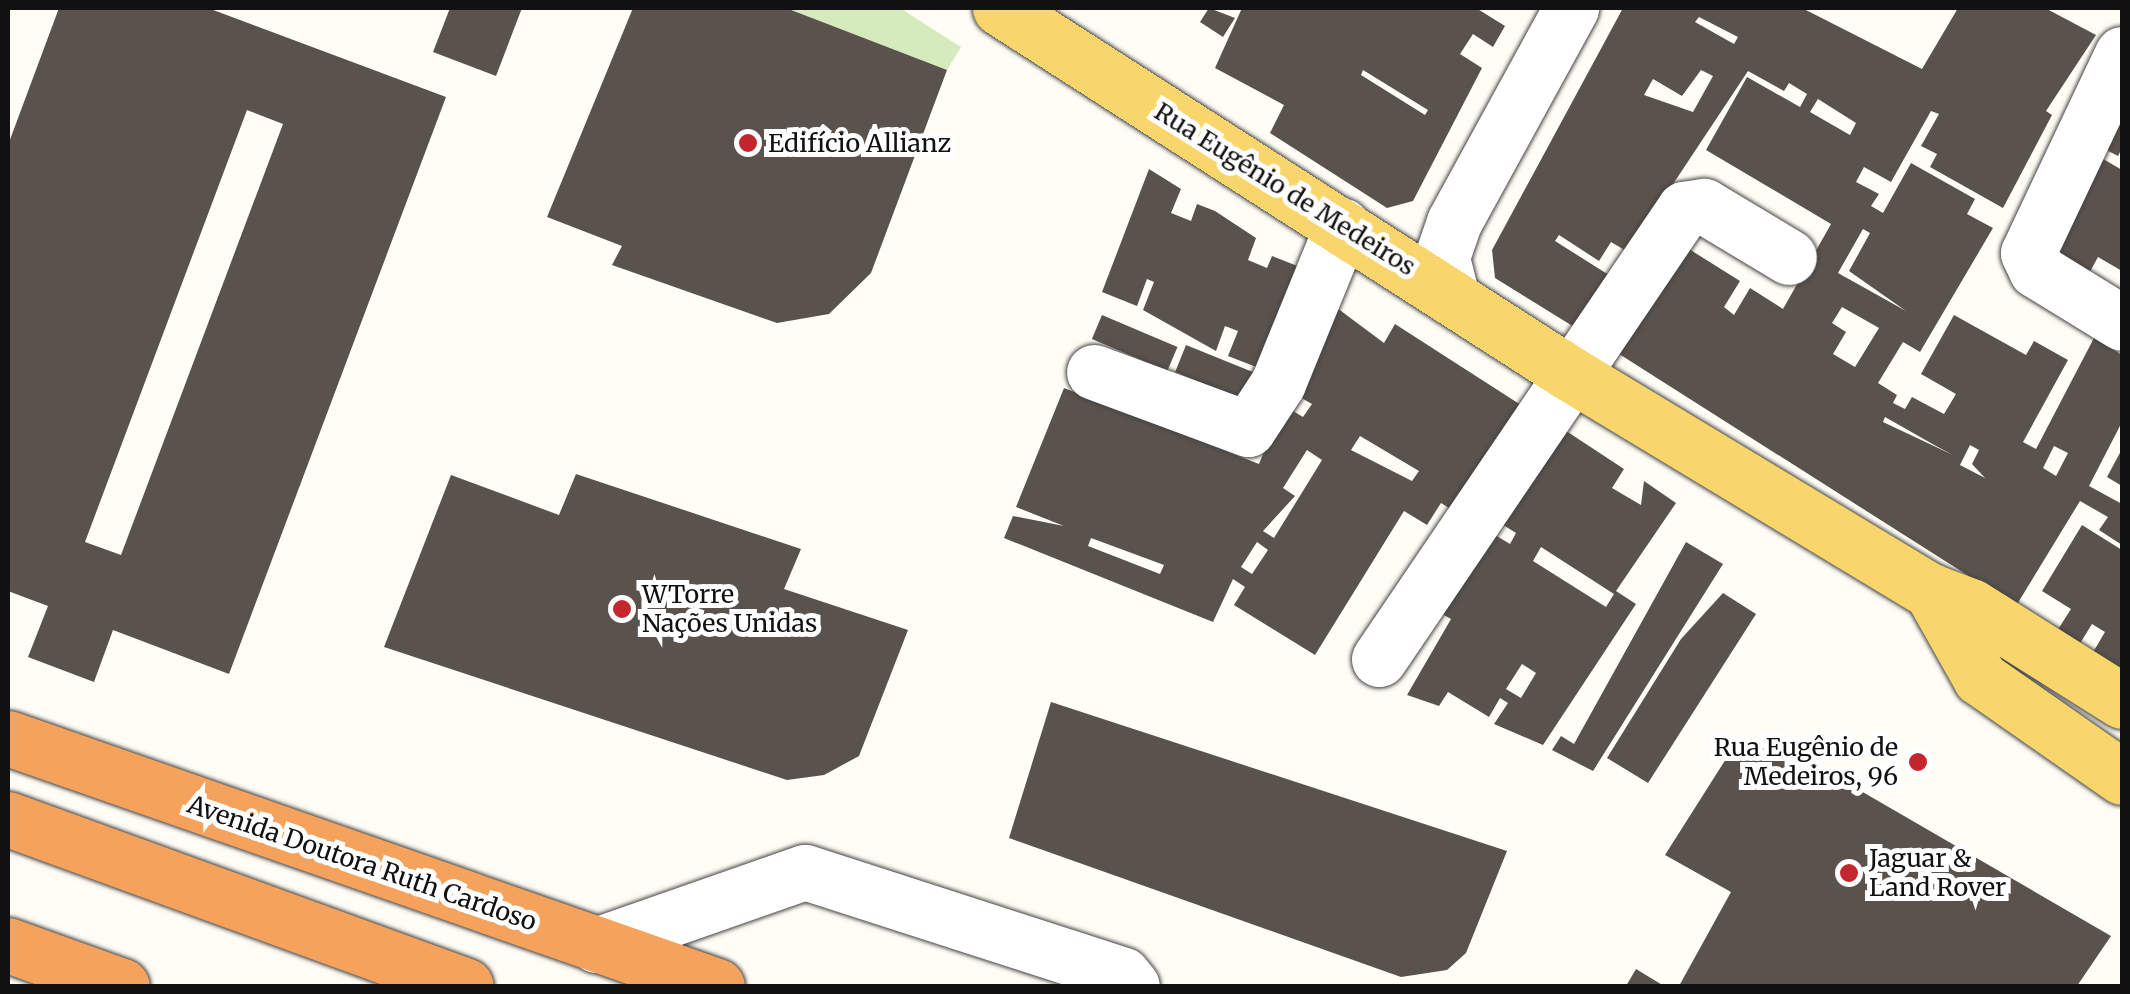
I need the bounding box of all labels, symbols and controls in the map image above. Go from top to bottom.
street label: Rua Eugênio de Medeiros [1149,96,1421,282]
place label: Edifício Allianz [768,128,951,158]
marker: Edifício Allianz [737,132,759,154]
place label: WTorre Nações Unidas [642,580,817,639]
marker: WTorre Nações Unidas [611,598,633,620]
place label: Rua Eugênio de Medeiros, 96 [1714,733,1898,792]
marker: Rua Eugênio de Medeiros, 96 [1907,751,1929,773]
street label: Avenida Doutora Ruth Cardoso [184,789,540,937]
place label: Jaguar & Land Rover [1869,844,2006,903]
marker: Jaguar & Land Rover [1838,862,1860,884]

